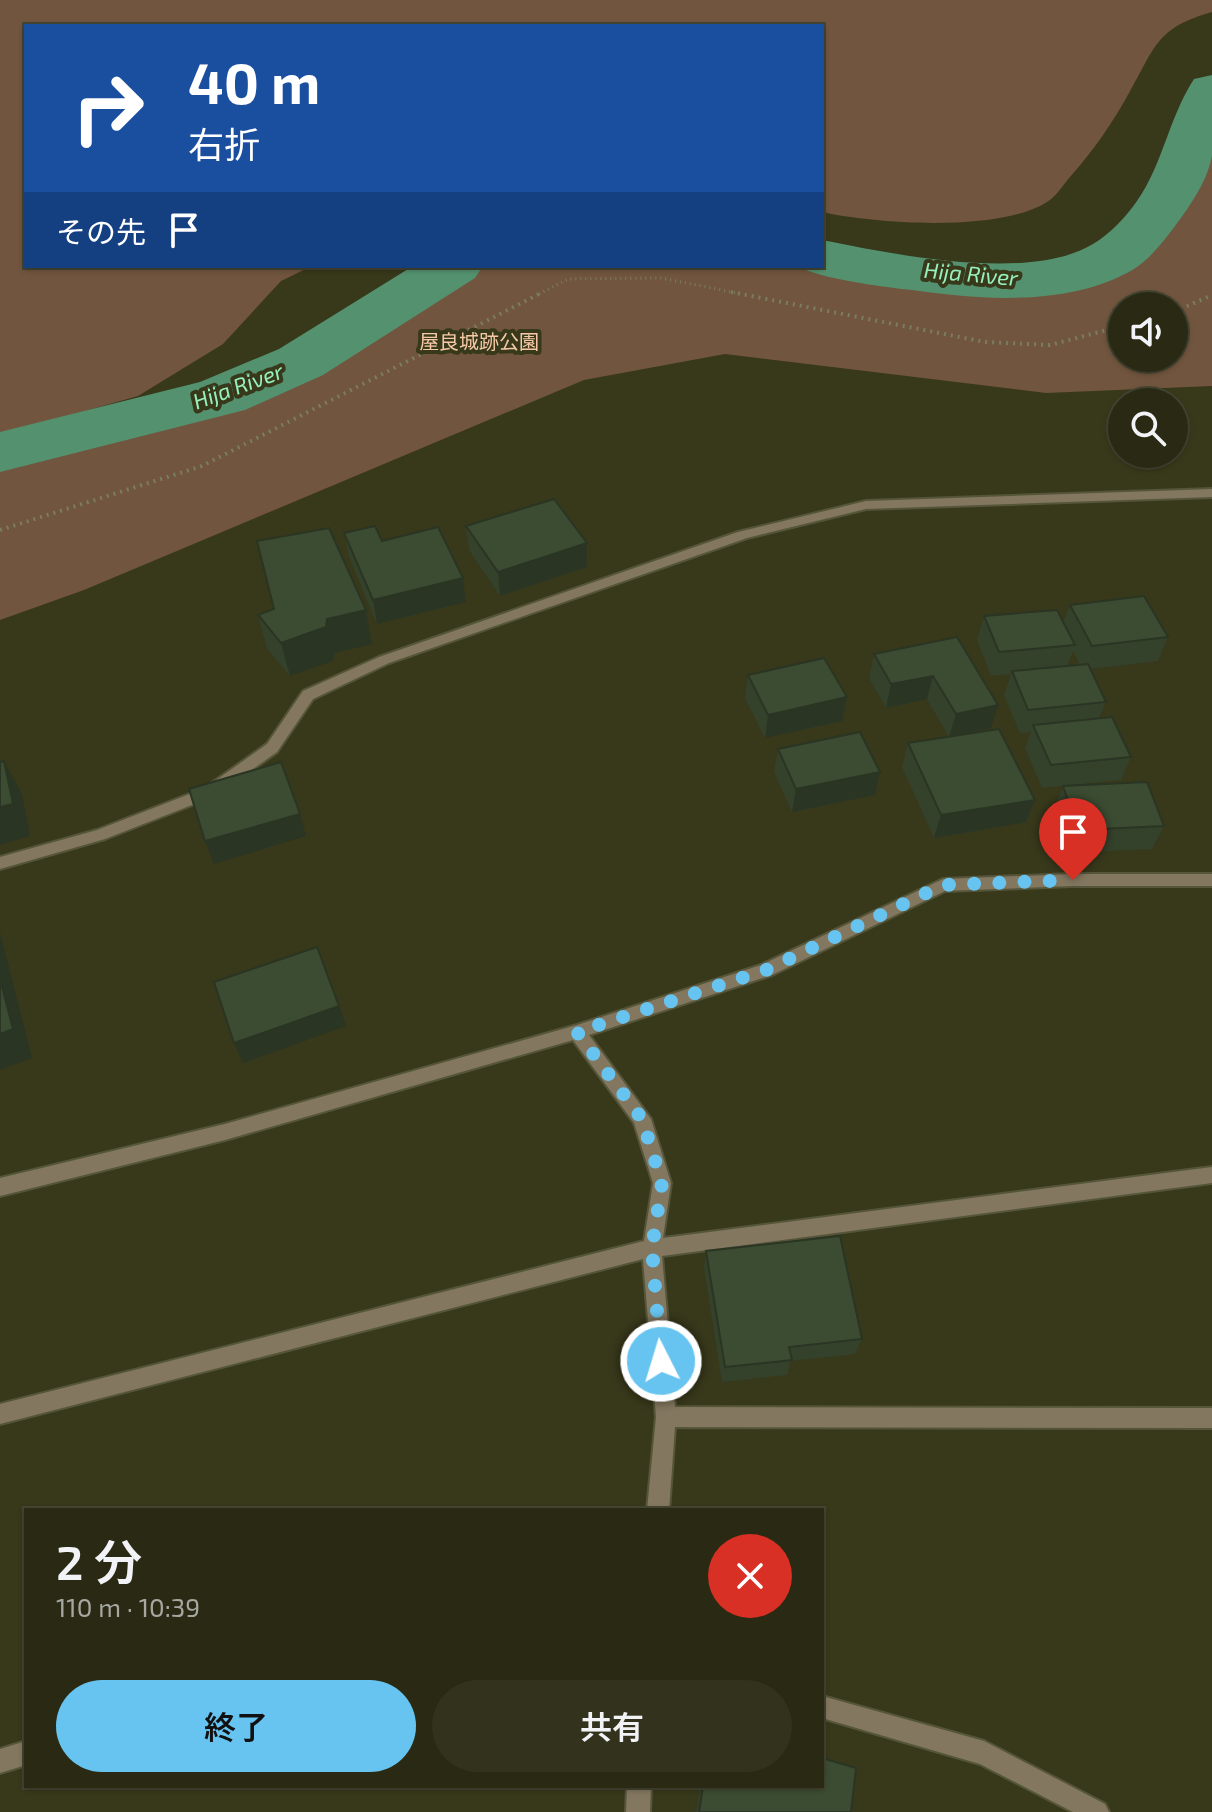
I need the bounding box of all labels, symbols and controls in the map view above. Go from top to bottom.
text: 40 m [188,48,320,115]
icon: right [56,56,160,160]
text: 右折 [188,122,260,165]
icon: arrive [162,208,206,252]
text: その先 [56,213,146,249]
water label: Hija River [923,256,1020,291]
map controls [1108,292,1188,468]
button: sound [1108,292,1188,372]
park label: 屋良城跡公園 [419,329,539,353]
water label: Hija River [189,356,288,414]
button: search [1108,388,1188,468]
pin [1039,798,1107,880]
icon: arrive [1051,810,1095,854]
position arrow [619,1319,703,1403]
text: 2 分 [56,1532,142,1590]
button: close [708,1534,792,1618]
text: 110 m · 10:39 [56,1591,200,1622]
button: 終了 [56,1680,416,1772]
button: 共有 [432,1680,792,1772]

